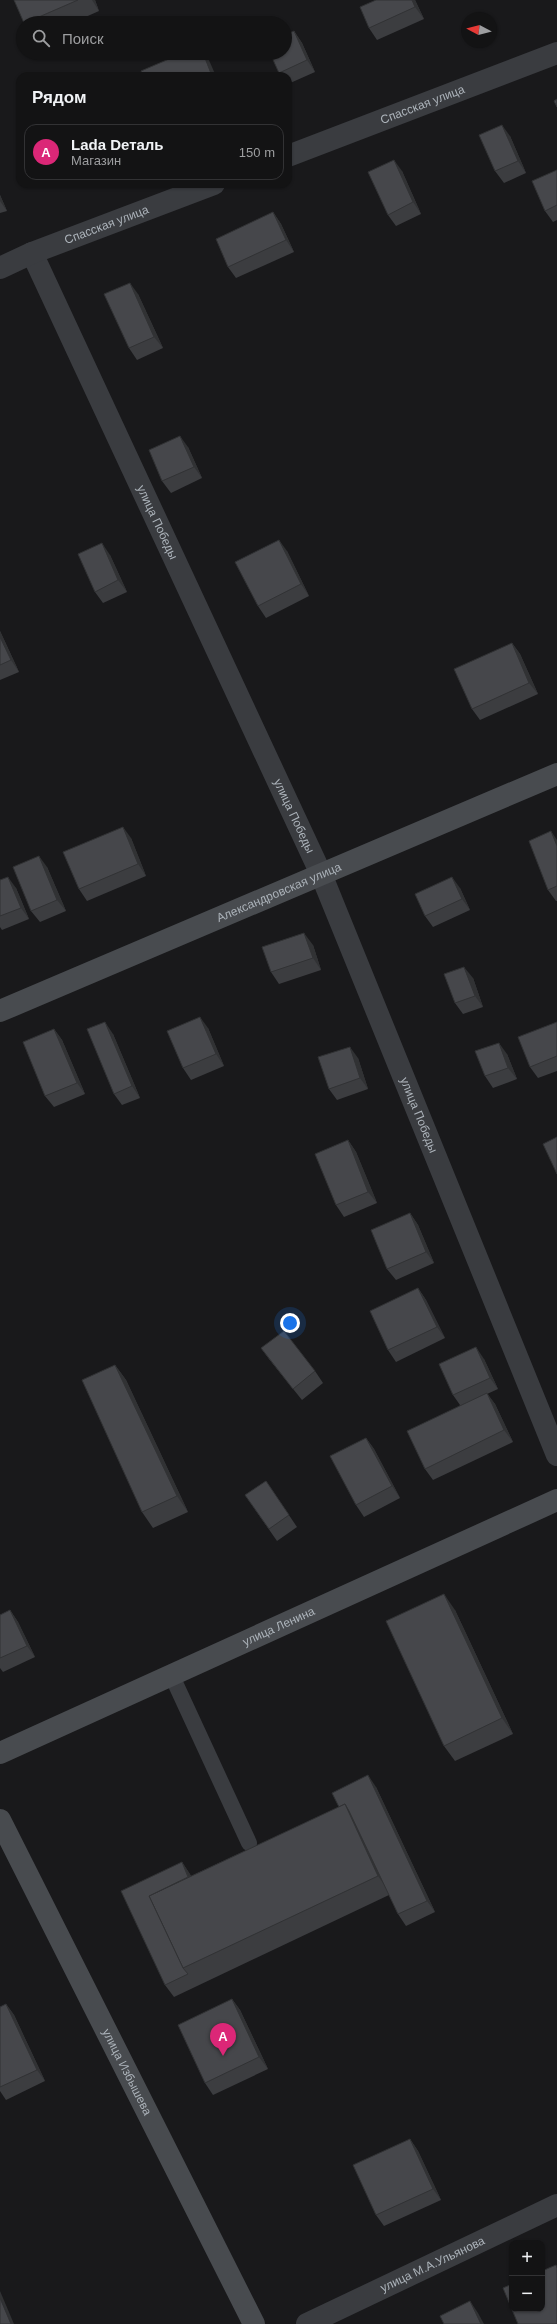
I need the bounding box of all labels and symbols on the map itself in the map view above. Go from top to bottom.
north arrow [461,12,497,48]
street label: Спасская улица [378,82,467,127]
street label: Спасская улица [62,202,151,247]
street label: улица Победы [134,483,181,562]
street label: улица Победы [271,777,317,855]
street label: Александровская улица [214,860,344,925]
street label: улица Победы [397,1075,440,1155]
your location [280,1313,300,1333]
street label: улица Ленина [240,1604,317,1649]
pin: A [210,2023,236,2056]
street label: улица Избышева [99,2026,155,2118]
street label: улица М.А.Ульянова [378,2233,487,2295]

